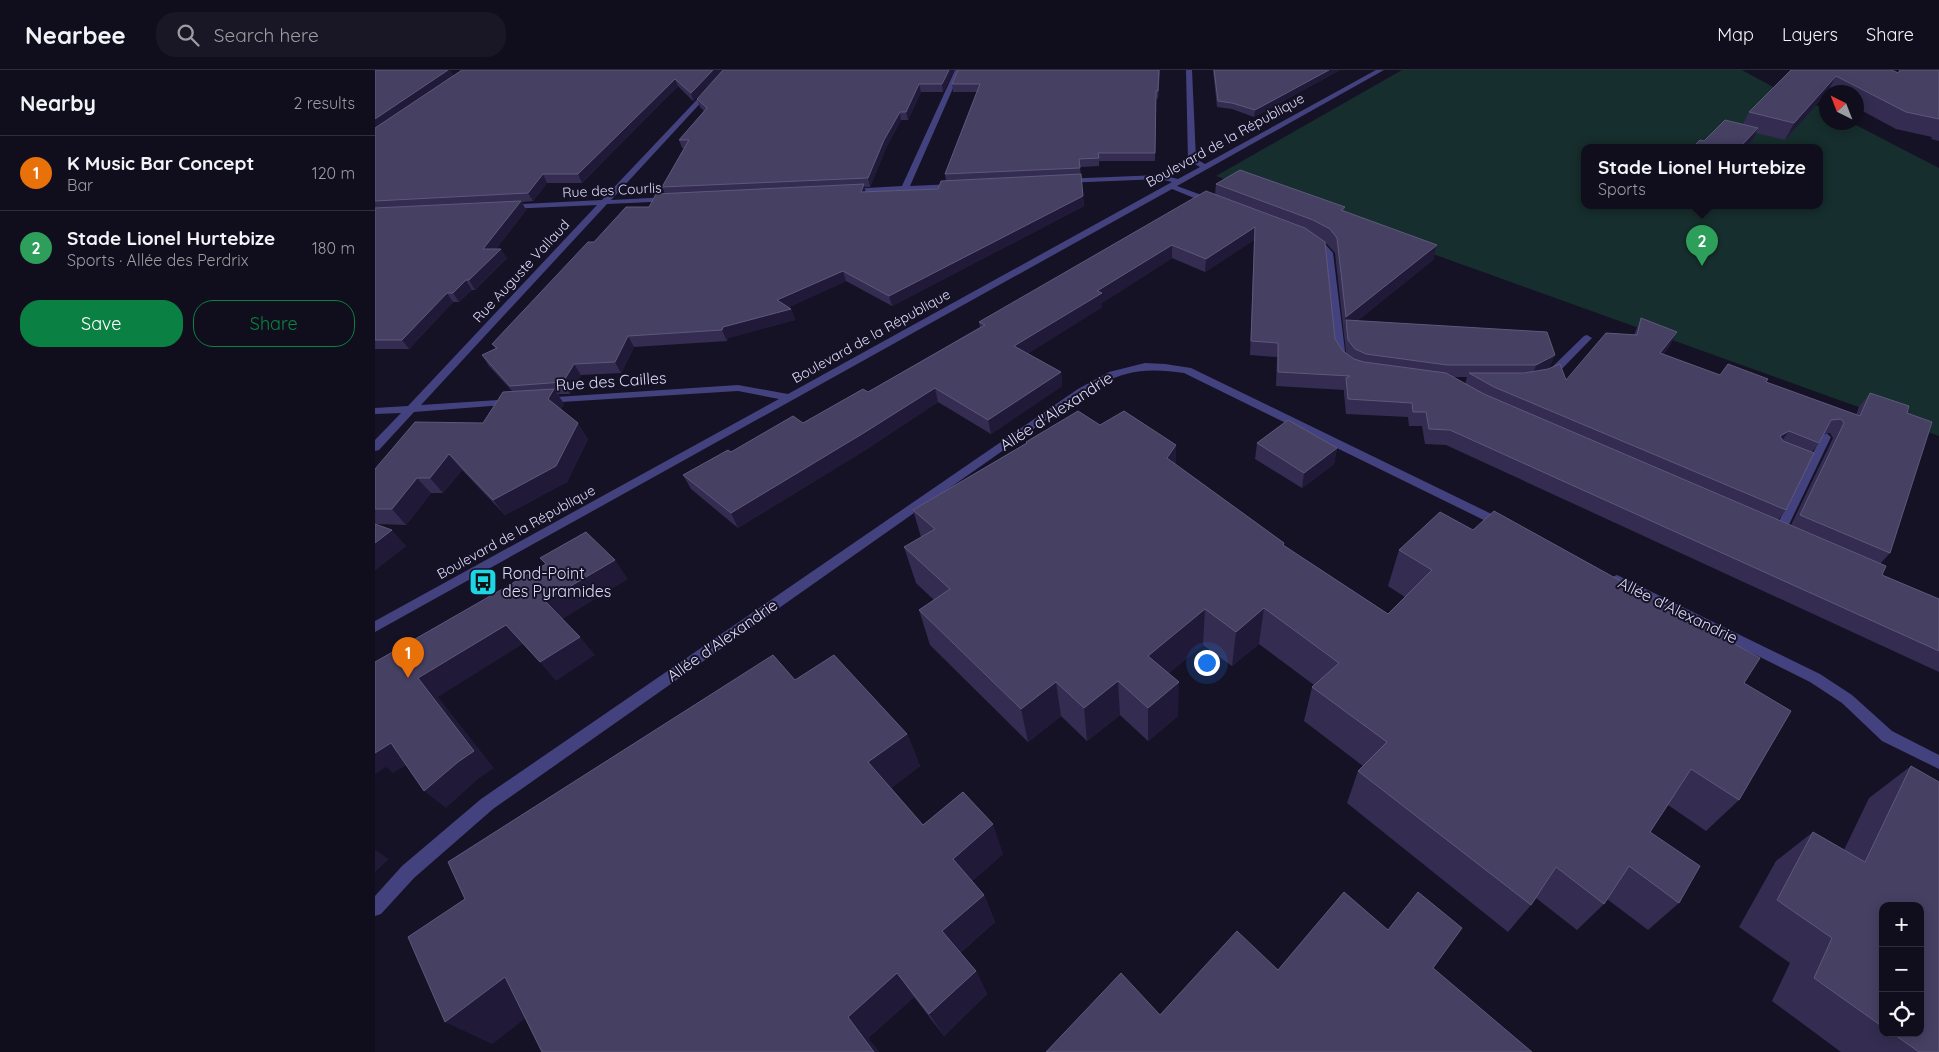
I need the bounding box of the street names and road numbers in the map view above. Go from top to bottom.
street label: Boulevard de la République [1143,89,1307,191]
street label: Rue des Courlis [562,178,662,202]
street label: Rue Auguste Vallaud [469,216,573,326]
street label: Boulevard de la République [789,285,953,387]
street label: Rue des Cailles [555,367,667,395]
street label: Allée d'Alexandrie [996,367,1116,455]
street label: Boulevard de la République [434,481,598,583]
street label: Allée d'Alexandrie [1615,572,1741,648]
street label: Allée d'Alexandrie [663,594,781,686]

